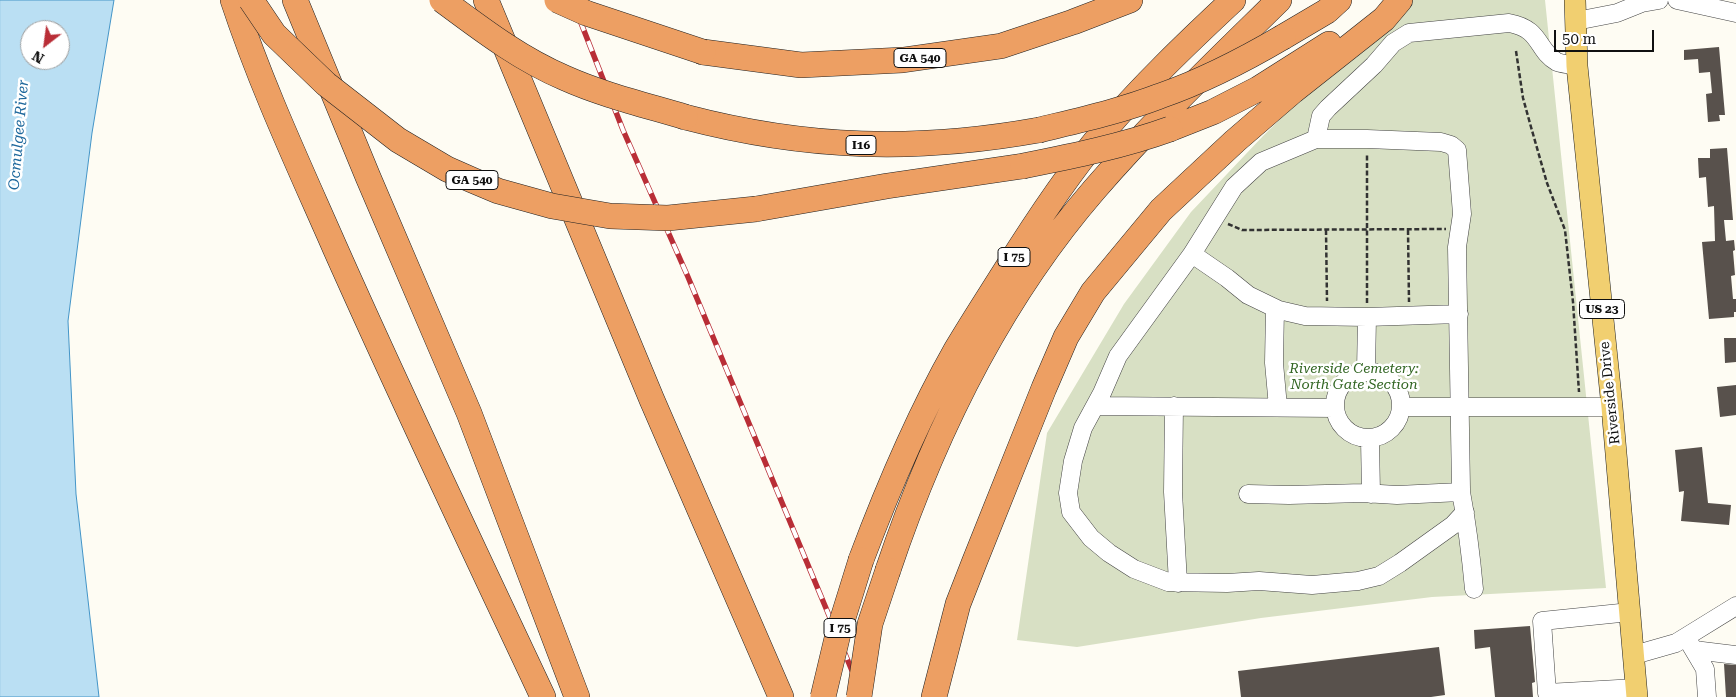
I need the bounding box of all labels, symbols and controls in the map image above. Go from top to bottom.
north arrow [20,20,70,70]
scale bar [1556,20,1656,52]
text: 50 m [1562,30,1596,48]
text: N [29,48,47,67]
road number: GA 540 [894,48,946,68]
water label: Ocmulgee River [5,79,33,191]
road number: I16 [846,136,876,154]
road number: GA 540 [446,170,498,190]
road number: I 75 [998,248,1030,266]
road number: US 23 [1580,300,1624,318]
street label: Riverside Drive [1596,341,1624,445]
park label: Riverside Cemetery: North Gate Section [1289,361,1419,394]
road number: I 75 [824,618,856,638]

